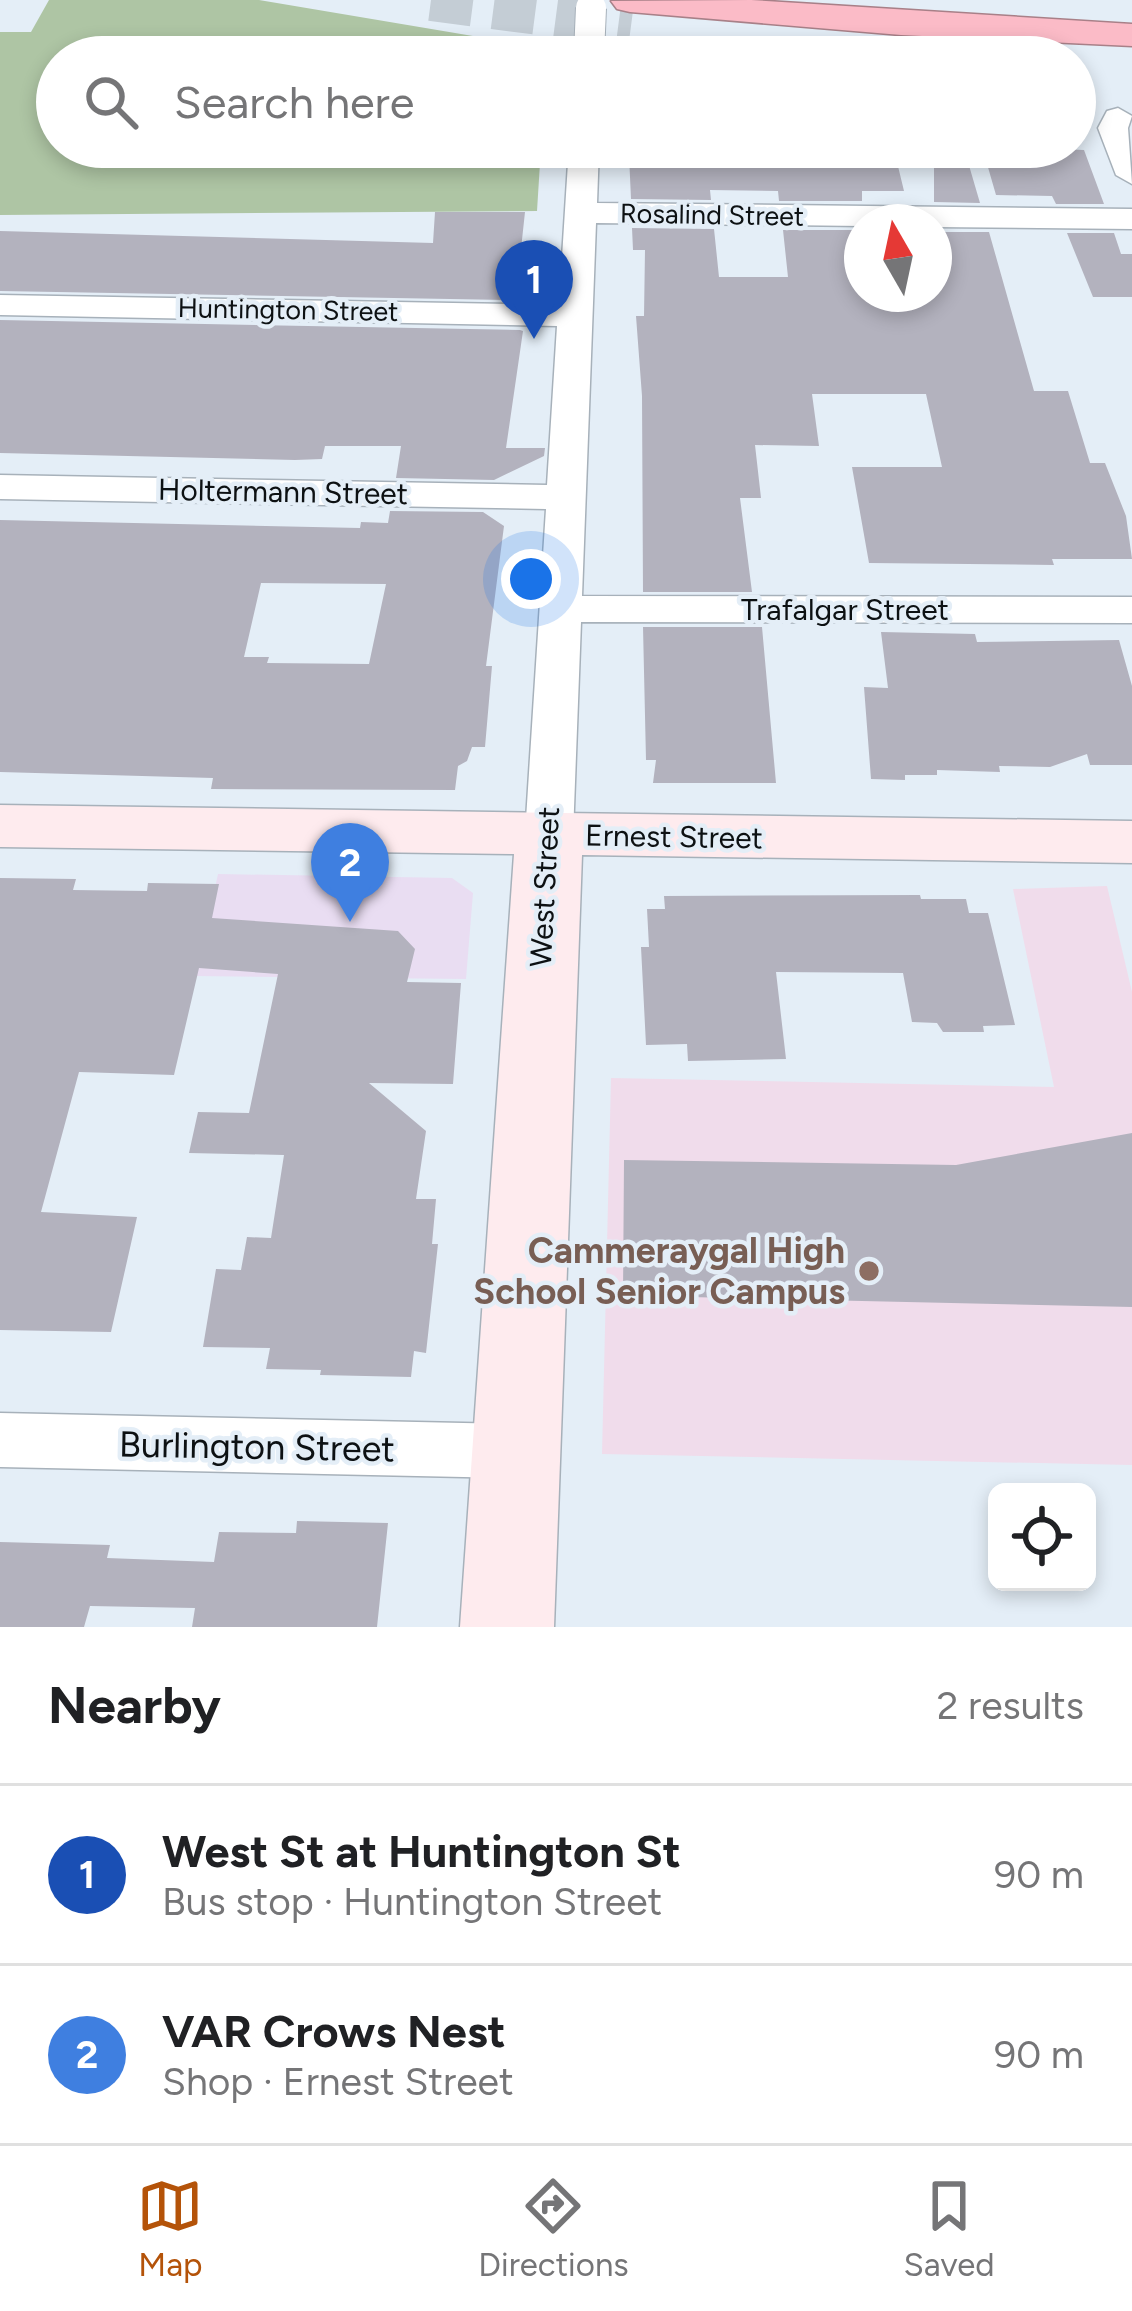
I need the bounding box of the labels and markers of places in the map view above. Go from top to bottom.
pin: 1 [495,240,573,339]
pin: 2 [311,823,389,922]
place label: Cammeraygal High School Senior Campus [473,1229,845,1313]
marker: Cammeraygal High School Senior Campus [856,1258,882,1284]

